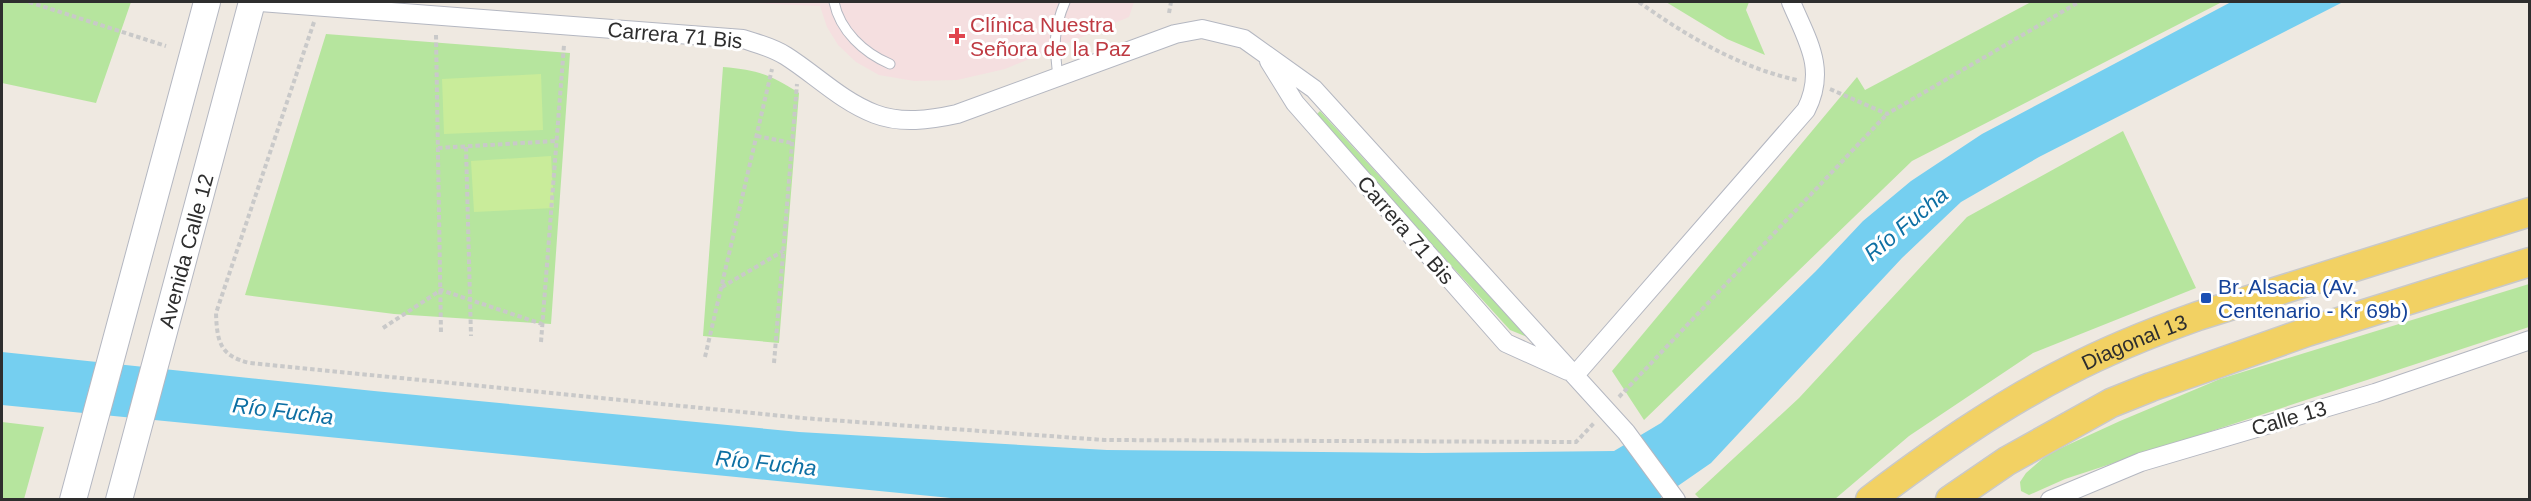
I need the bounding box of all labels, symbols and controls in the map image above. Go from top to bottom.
place label: Clínica Nuestra Señora de la Paz [970,13,1131,60]
street label: Carrera 71 Bis [607,18,743,52]
marker: Clínica Nuestra Señora de la Paz [948,27,966,45]
street label: Avenida Calle 12 [154,171,217,330]
street label: Carrera 71 Bis [1353,171,1459,289]
water label: Río Fucha [1859,182,1953,266]
place label: Br. Alsacia (Av. Centenario - Kr 69b) [2218,275,2408,322]
marker: Br. Alsacia (Av. Centenario - Kr 69b) [2199,291,2213,305]
street label: Diagonal 13 [2078,310,2190,374]
water label: Río Fucha [231,392,335,430]
street label: Calle 13 [2249,396,2329,440]
water label: Río Fucha [714,445,818,481]

